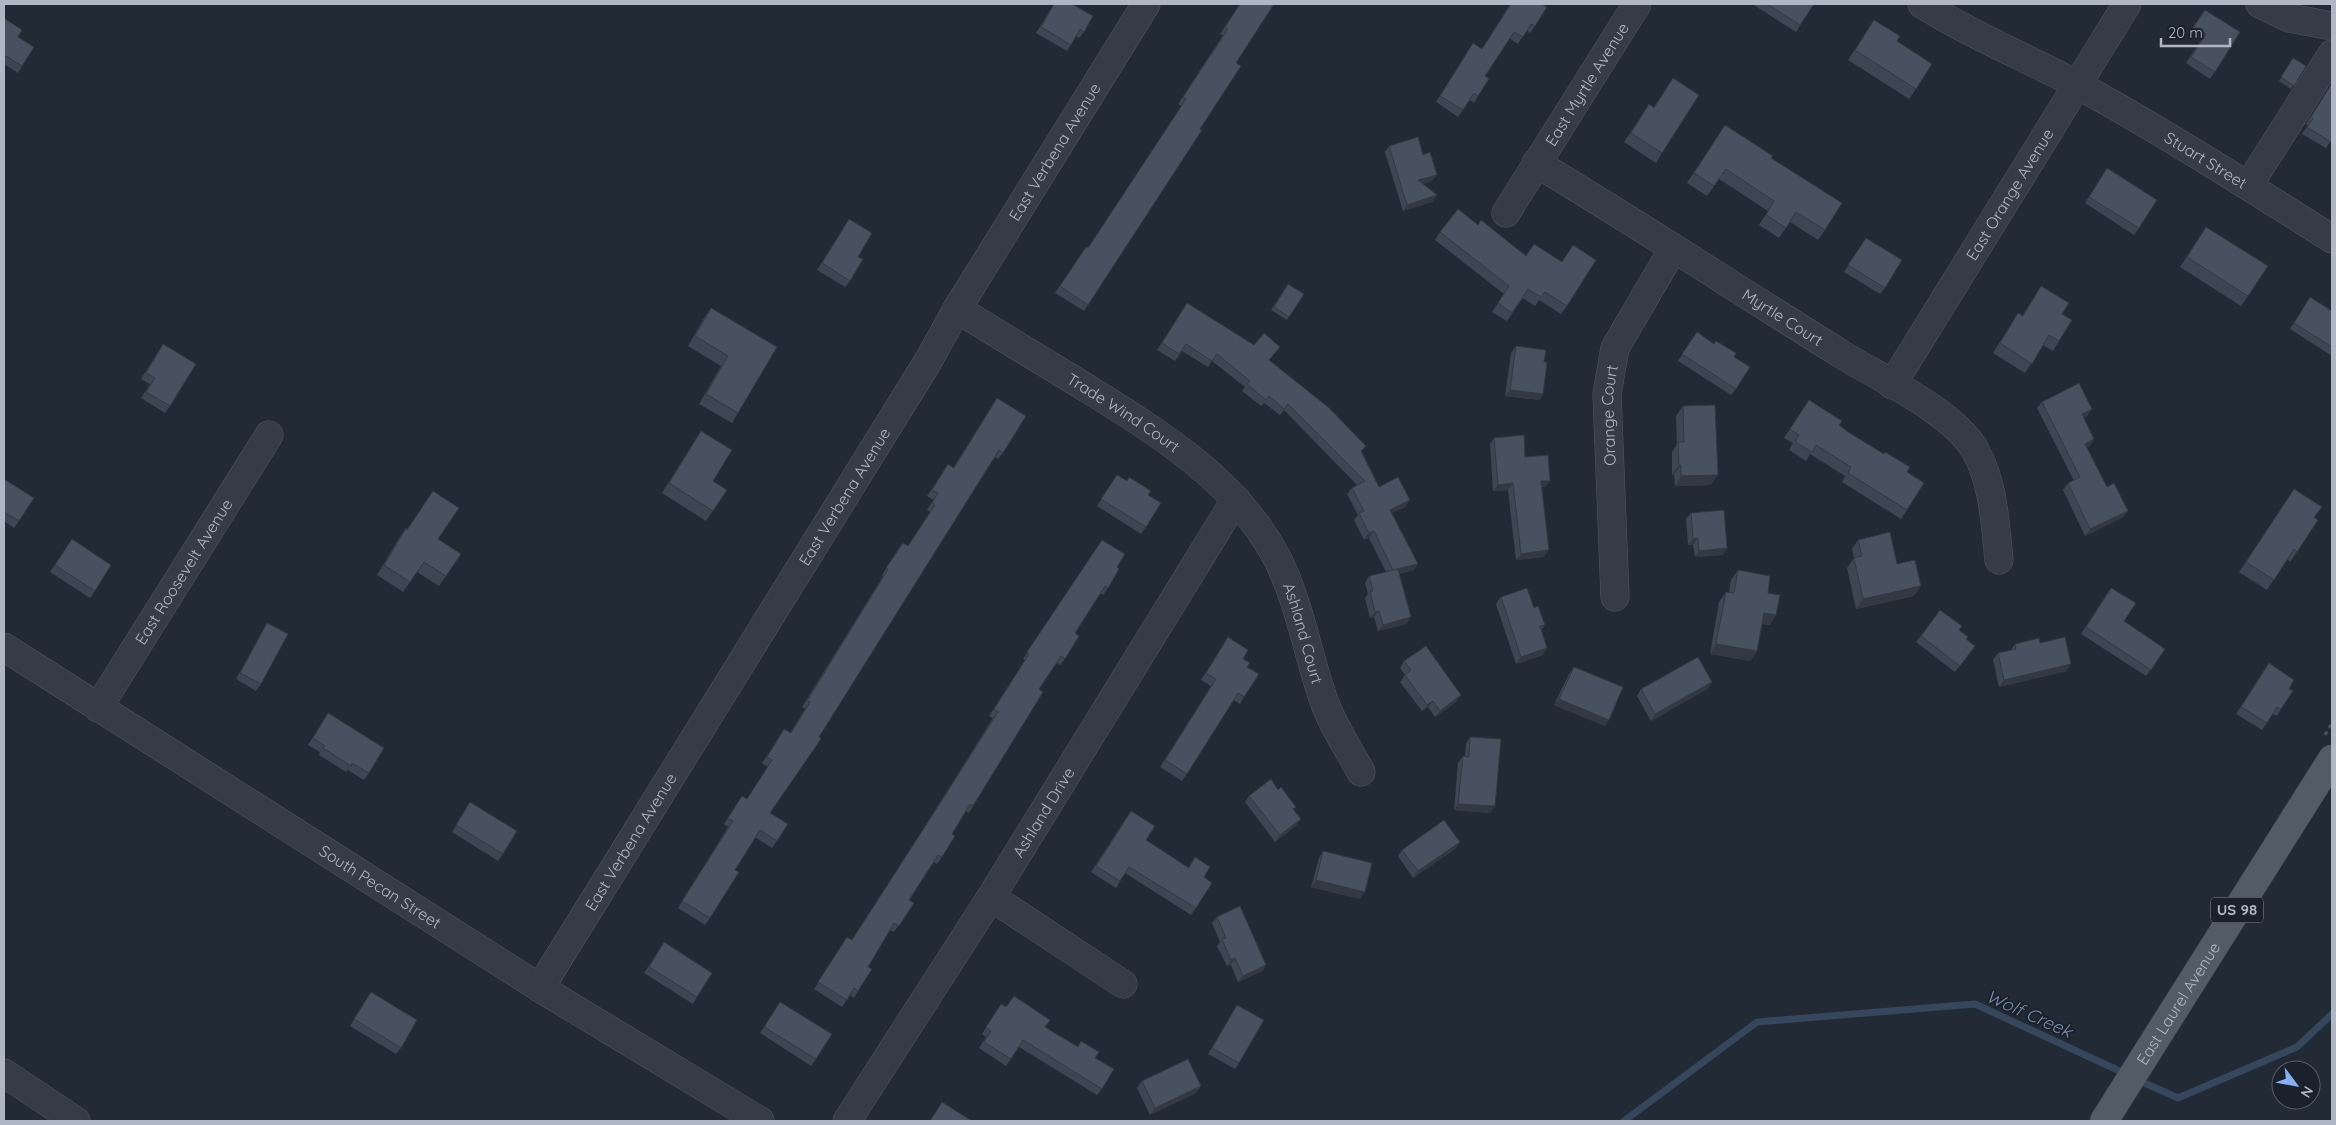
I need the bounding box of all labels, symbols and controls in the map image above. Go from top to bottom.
scale bar [2161,15,2230,47]
street label: East Myrtle Avenue [1541,19,1633,150]
text: 20 m [2168,23,2203,42]
street label: East Verbena Avenue [1004,79,1105,224]
street label: East Orange Avenue [1961,125,2058,264]
street label: Stuart Street [2161,127,2251,193]
street label: Myrtle Court [1739,284,1827,350]
street label: Orange Court [1597,363,1622,466]
street label: Trade Wind Court [1063,369,1184,456]
street label: East Verbena Avenue [794,424,894,569]
street label: East Roosevelt Avenue [130,495,237,648]
street label: Ashland Court [1279,580,1328,686]
street label: Ashland Drive [1008,763,1079,861]
street label: East Verbena Avenue [580,769,681,914]
street label: South Pecan Street [316,840,445,933]
road number: US 98 [2211,898,2263,922]
street label: East Laurel Avenue [2132,938,2224,1068]
water label: Wolf Creek [1983,984,2077,1043]
north arrow [2271,1060,2321,1110]
text: N [2297,1083,2317,1101]

